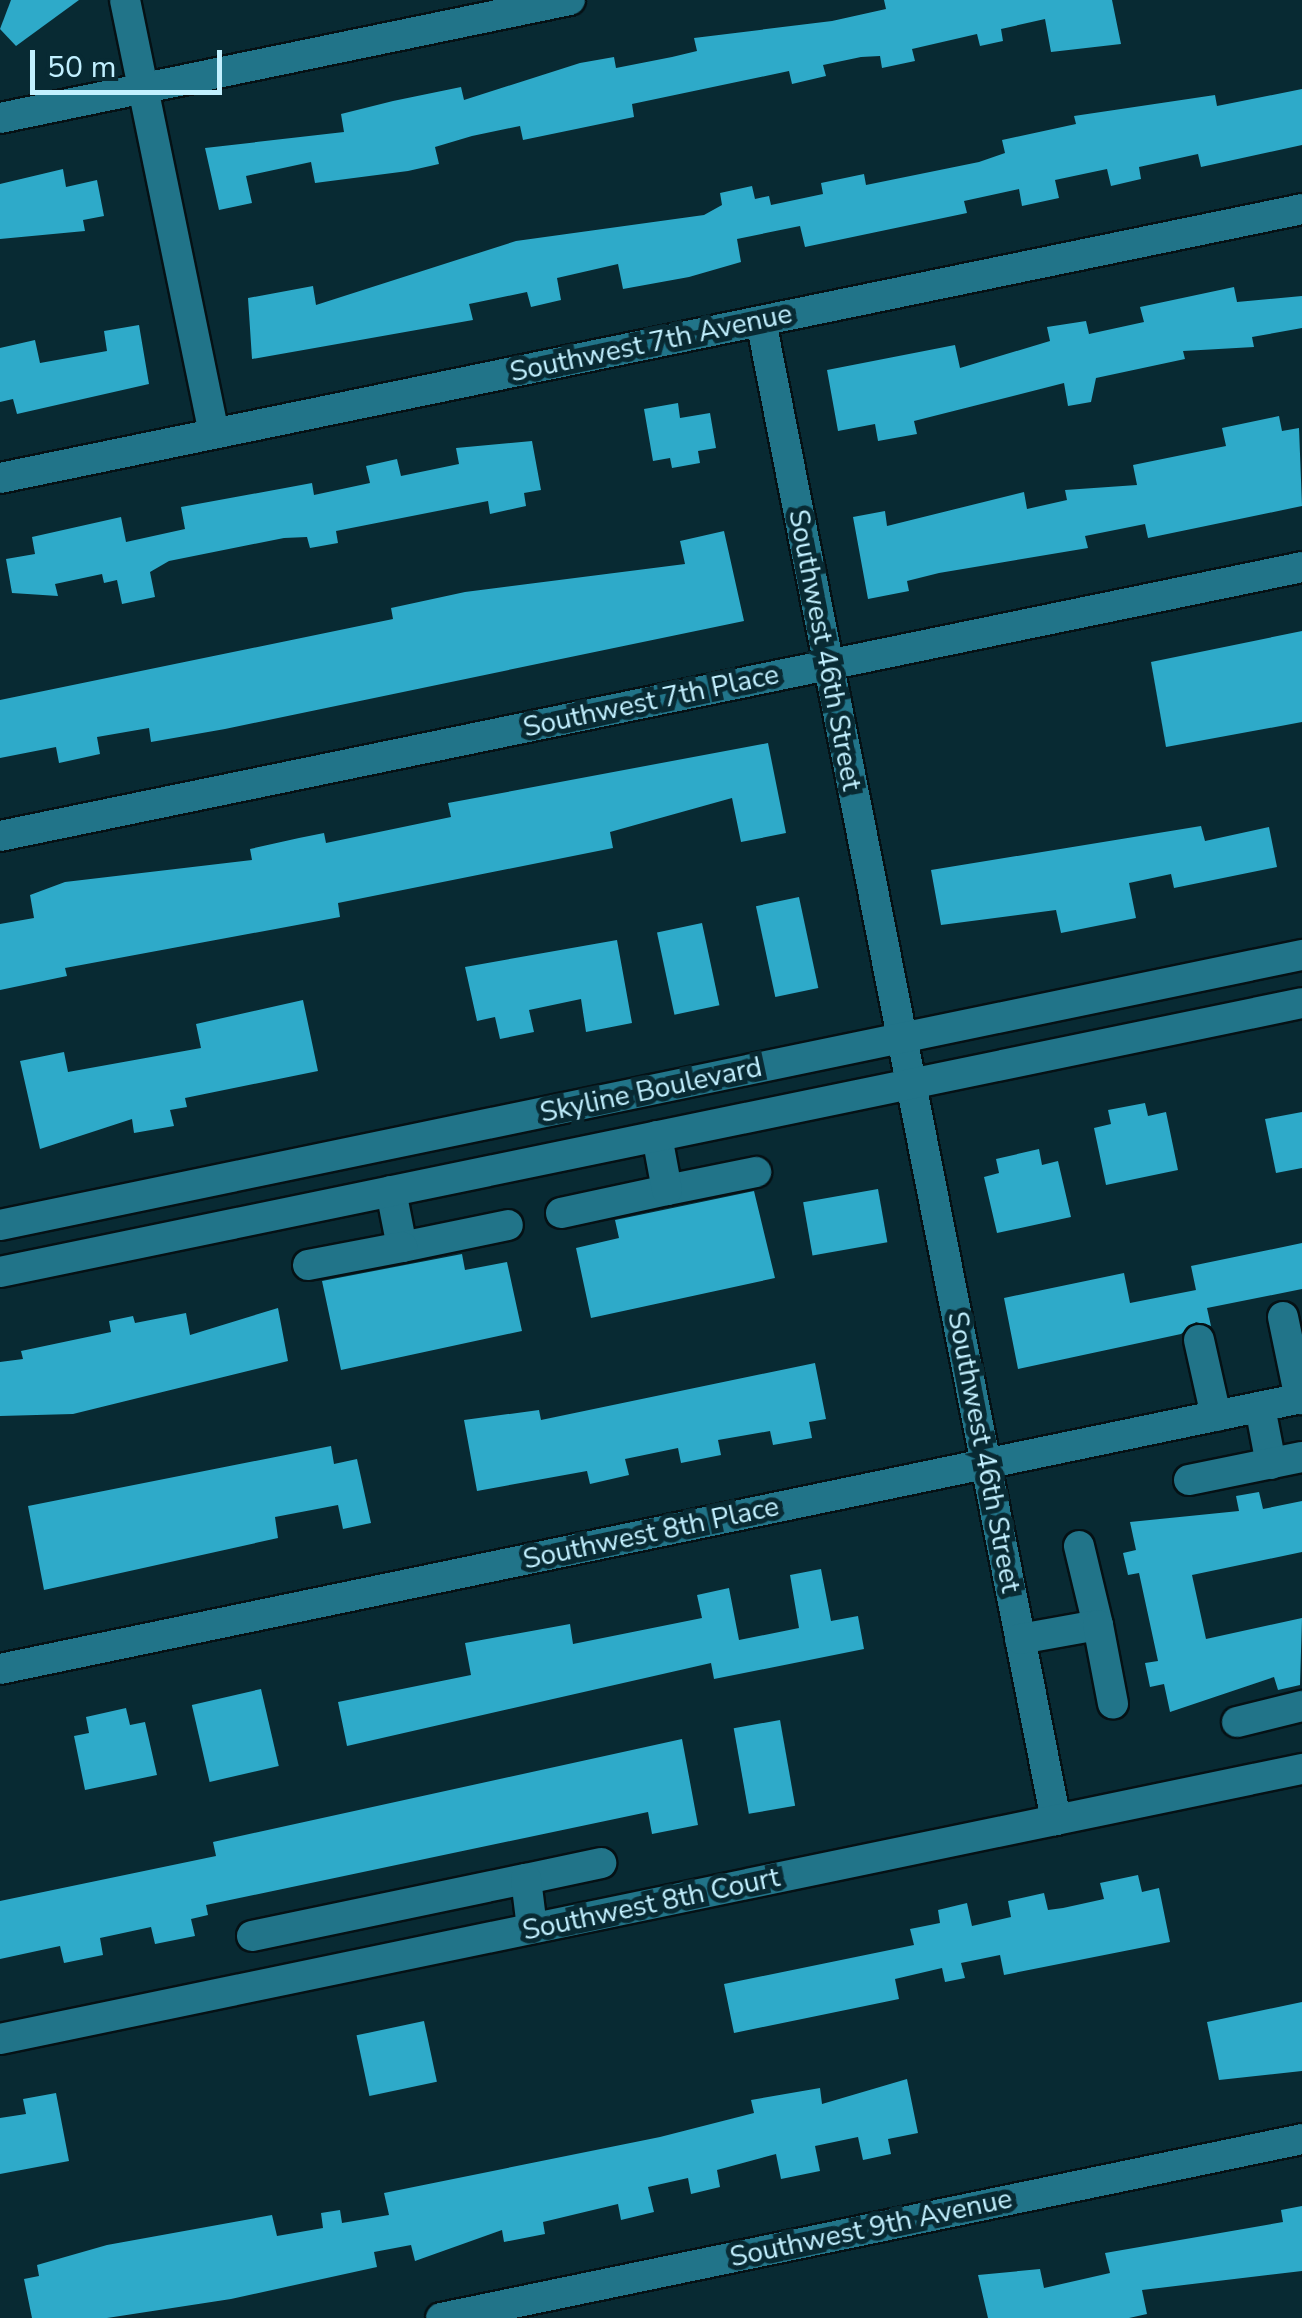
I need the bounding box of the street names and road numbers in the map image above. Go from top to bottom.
street label: Southwest 7th Avenue [507,297,795,389]
street label: Southwest 46th Street [781,507,869,793]
street label: Southwest 7th Place [520,657,782,745]
street label: Skyline Boulevard [537,1050,765,1130]
street label: Southwest 46th Street [940,1309,1028,1595]
street label: Southwest 8th Place [520,1489,782,1577]
street label: Southwest 8th Court [519,1860,783,1948]
street label: Southwest 9th Avenue [727,2182,1015,2274]

